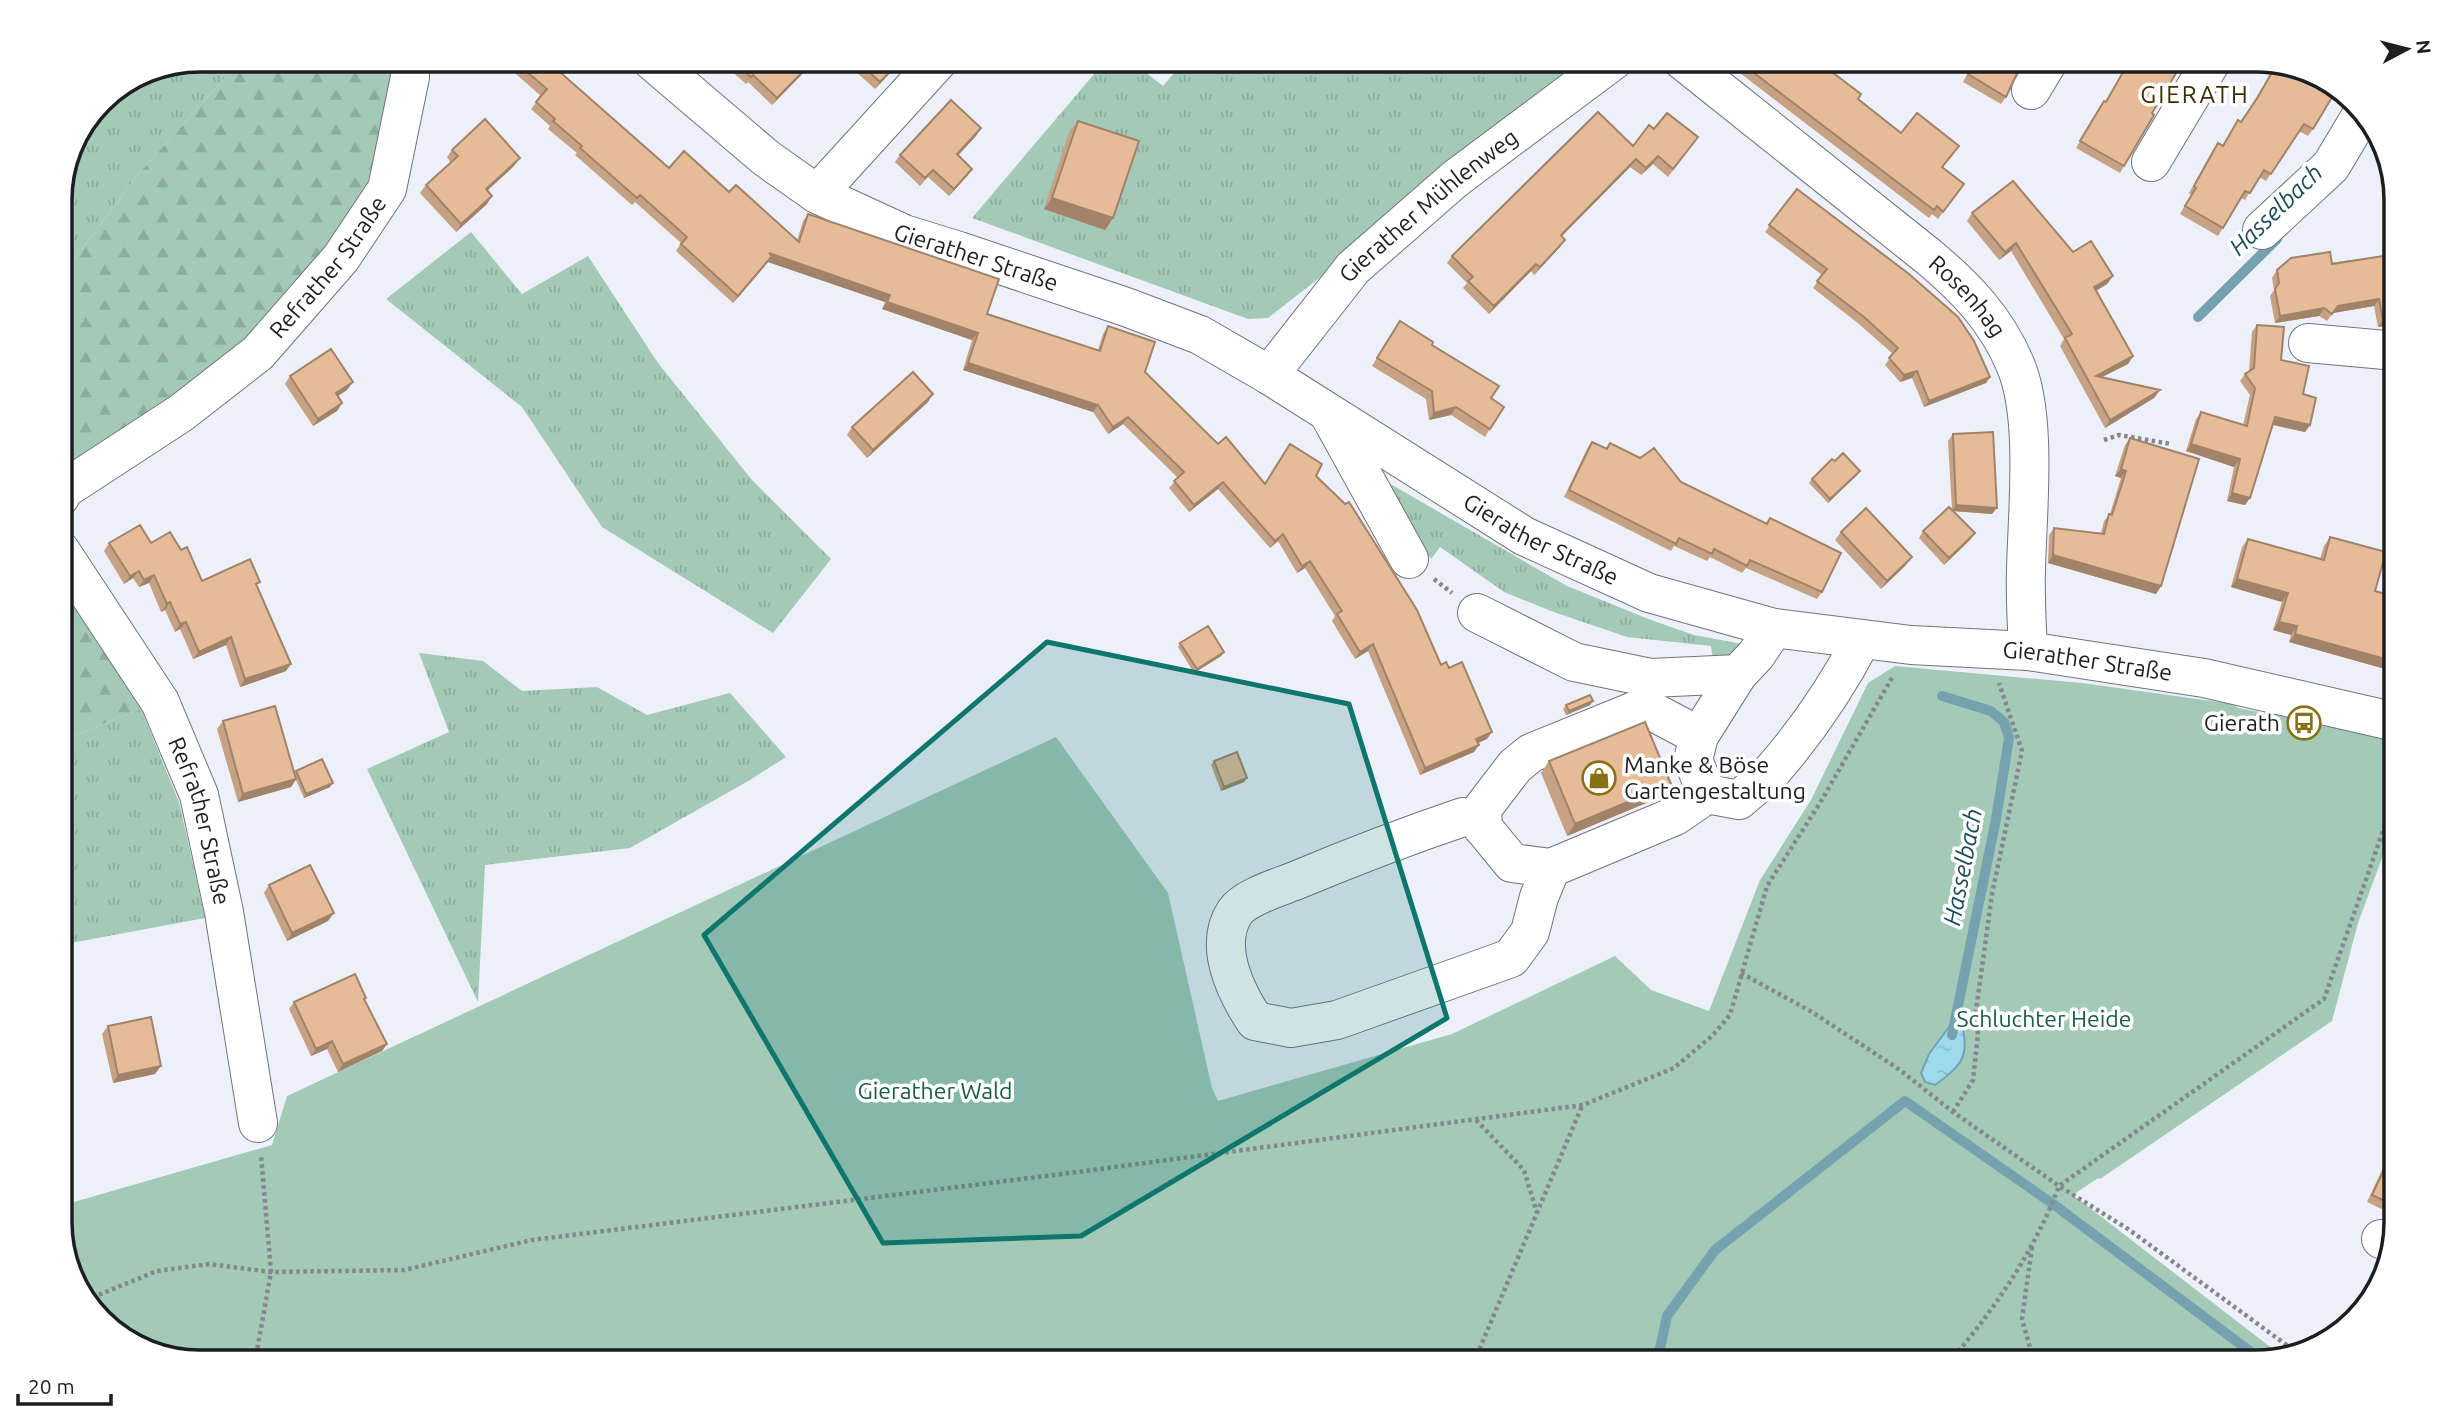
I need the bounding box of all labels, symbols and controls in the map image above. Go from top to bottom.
north arrow [2372,14,2442,84]
text: N [2412,39,2436,55]
district label: GIERATH [2140,81,2250,108]
street label: Gierather Mühlenweg [1334,124,1522,287]
water label: Hasselbach [2224,159,2328,261]
street label: Refrather Straße [264,191,391,343]
street label: Gierather Straße [890,218,1062,295]
street label: Rosenhag [1924,250,2011,341]
street label: Gierather Straße [1459,488,1622,589]
street label: Gierather Straße [2002,637,2174,685]
bus stop icon: Gierath [2285,704,2323,742]
place label: Gierath [2204,710,2280,735]
street label: Refrather Straße [164,733,235,907]
place label: Manke & Böse Gartengestaltung [1624,752,1806,803]
shop icon: Manke & Böse Gartengestaltung [1580,759,1618,797]
water label: Hasselbach [1938,806,1987,928]
park label: Schluchter Heide [1956,1006,2132,1031]
park label: Gierather Wald [857,1078,1013,1103]
scale bar [18,1362,110,1406]
text: 20 m [28,1374,75,1398]

